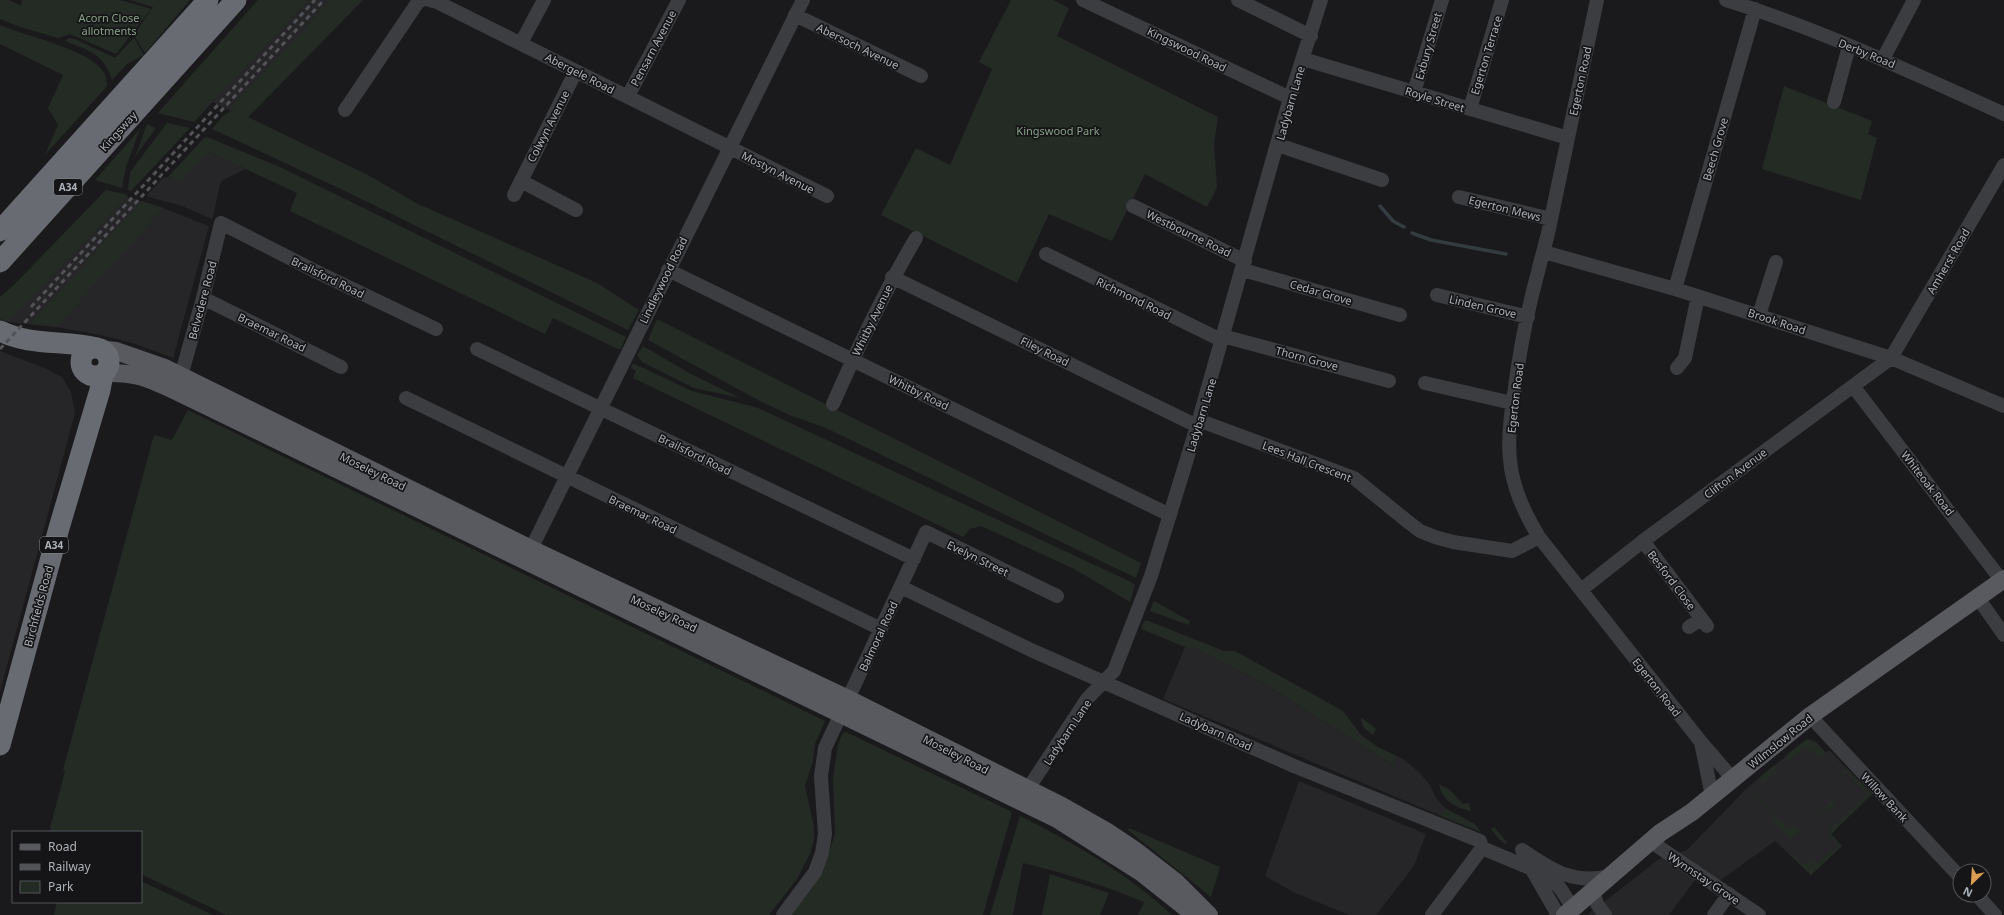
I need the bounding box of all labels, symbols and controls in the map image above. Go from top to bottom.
street label: Pensarn Avenue [627,7,679,89]
park label: Acorn Close allotments [78,10,140,38]
street label: Exbury Street [1411,11,1445,81]
street label: Egerton Terrace [1467,14,1505,96]
street label: Abersoch Avenue [814,20,902,72]
street label: Kingswood Road [1145,23,1229,75]
street label: Derby Road [1836,35,1898,71]
street label: Egerton Road [1565,45,1595,117]
street label: Abergele Road [543,49,617,97]
street label: Ladybarn Lane [1272,64,1308,142]
street label: Royle Street [1403,83,1467,115]
street label: Colwyn Avenue [523,87,573,165]
street label: Kingsway [96,108,140,154]
street label: Beech Grove [1699,116,1731,182]
park label: Kingswood Park [1016,123,1100,138]
street label: Mostyn Avenue [739,147,817,197]
road number: A34 [54,179,82,195]
street label: Egerton Mews [1467,192,1543,224]
street label: Westbourne Road [1144,206,1234,260]
street label: Amherst Road [1923,225,1973,297]
street label: Lindleywood Road [636,234,690,326]
street label: Brailsford Road [289,253,367,301]
street label: Belvedere Road [184,259,220,341]
street label: Richmond Road [1094,273,1174,323]
street label: Cedar Grove [1288,276,1354,308]
street label: Whitby Avenue [848,282,896,358]
street label: Linden Grove [1448,291,1518,321]
street label: Brook Road [1746,305,1808,337]
street label: Braemar Road [235,309,309,355]
street label: Filey Road [1018,333,1072,369]
street label: Thorn Grove [1274,342,1340,374]
street label: Egerton Road [1503,362,1527,434]
street label: Whitby Road [886,371,952,413]
street label: Ladybarn Lane [1183,376,1219,454]
street label: Brailsford Road [656,430,734,478]
street label: Lees Hall Crescent [1260,437,1354,485]
street label: Clifton Avenue [1700,444,1770,502]
street label: Whiteoak Road [1898,448,1958,518]
street label: Moseley Road [337,449,409,493]
street label: Braemar Road [606,491,680,537]
road number: A34 [40,537,68,553]
street label: Evelyn Street [945,537,1011,579]
street label: Besford Close [1645,547,1699,613]
street label: Birchfields Road [20,564,56,648]
street label: Moseley Road [628,591,700,635]
street label: Balmoral Road [855,599,901,673]
street label: Egerton Road [1629,655,1685,719]
street label: Ladybarn Lane [1039,696,1095,768]
street label: Ladybarn Road [1177,708,1255,754]
street label: Wilmslow Road [1745,710,1815,772]
street label: Moseley Road [921,731,991,777]
street label: Willow Bank [1858,769,1912,825]
legend [12,831,142,903]
text: Road [48,838,77,855]
street label: Wynnstay Grove [1665,848,1743,908]
text: Railway [48,858,92,875]
north arrow [1952,863,1992,903]
text: Park [48,878,74,895]
text: N [1960,884,1975,901]

